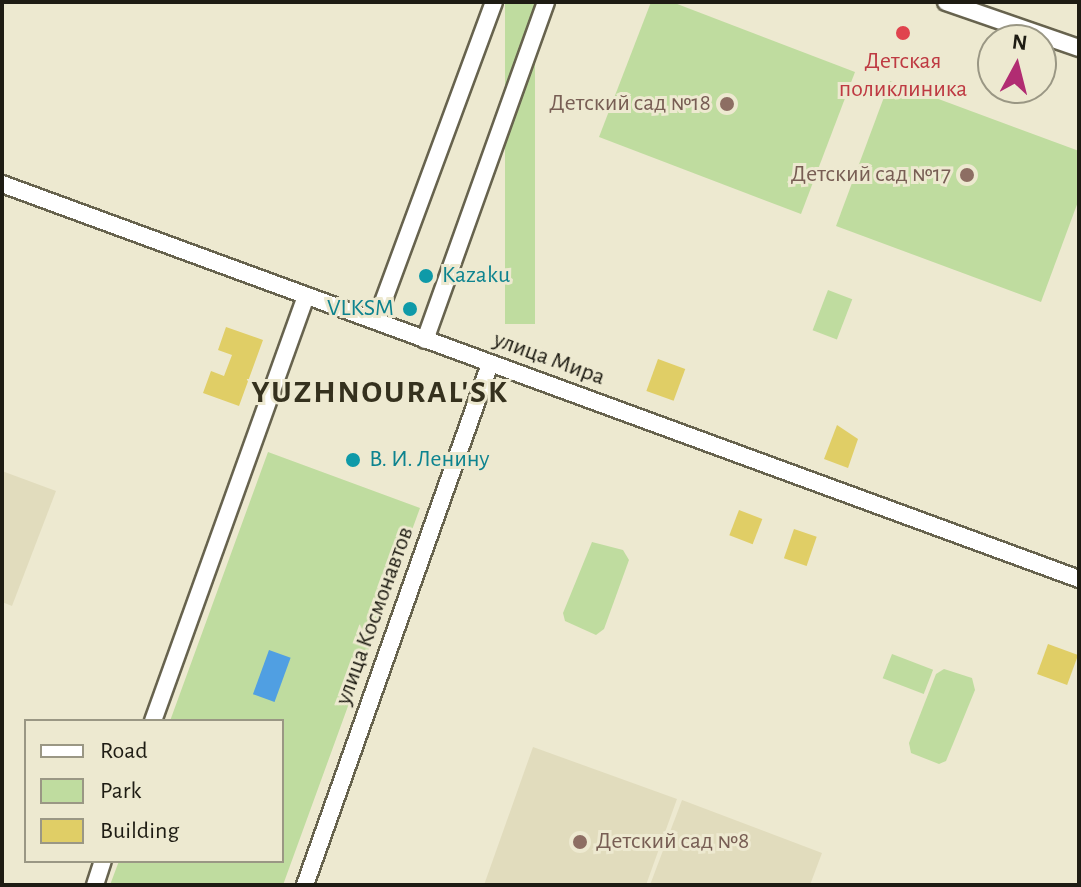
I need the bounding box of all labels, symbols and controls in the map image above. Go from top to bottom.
marker: Детская поликлиника [892,22,914,44]
north arrow [977,24,1057,104]
text: N [1011,30,1029,54]
place label: Детская поликлиника [839,48,967,104]
place label: Детский сад №18 [549,90,711,118]
marker: Детский сад №18 [718,95,736,113]
place label: Детский сад №17 [791,161,951,189]
marker: Детский сад №17 [958,166,976,184]
place label: Kazaku [442,262,510,290]
marker: Kazaku [417,267,435,285]
place label: VLKSM [327,295,394,323]
marker: VLKSM [401,300,419,318]
street label: улица Мира [489,326,609,392]
district label: YUZHNOURAL'SK [251,373,509,411]
place label: В. И. Ленину [369,446,489,474]
marker: В. И. Ленину [344,451,362,469]
street label: улица Космонавтов [329,523,421,709]
legend [24,719,284,863]
text: Road [100,739,148,763]
text: Park [100,779,141,803]
text: Building [100,819,179,843]
place label: Детский сад №8 [596,828,749,856]
marker: Детский сад №8 [571,833,589,851]

